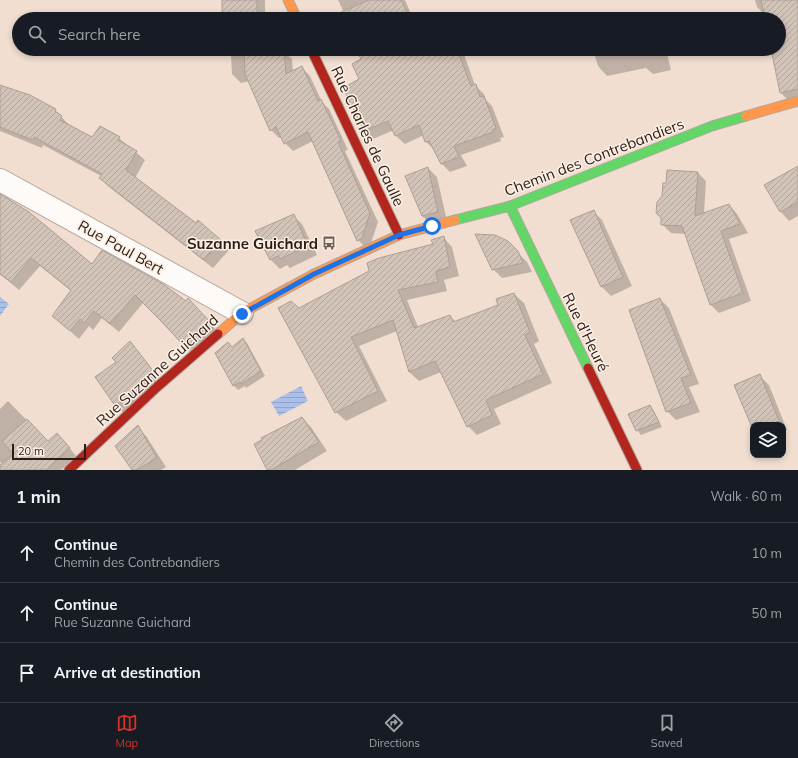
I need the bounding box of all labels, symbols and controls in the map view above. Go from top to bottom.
search box [12,12,786,56]
icon: search [26,23,48,45]
text: Search here [58,25,140,44]
street label: Rue Charles de Gaulle [327,63,409,209]
street label: Chemin des Contrebandiers [501,114,687,200]
street label: Rue Paul Bert [75,216,167,278]
route start [423,217,441,235]
place label: Suzanne Guichard [187,234,318,253]
bus stop icon: Suzanne Guichard [321,235,337,251]
street label: Rue d'Heuré [559,290,613,374]
route end [233,305,251,323]
street label: Rue Suzanne Guichard [92,310,222,430]
map controls [750,422,786,458]
button: layers [750,422,786,458]
scale bar [12,442,86,461]
text: 20 m [18,444,44,458]
text: 1 min [16,486,61,507]
text: Walk · 60 m [711,488,782,504]
text: Continue [54,535,117,554]
icon: ahead [16,542,38,564]
text: 10 m [752,545,782,561]
text: Chemin des Contrebandiers [54,554,220,570]
text: Continue [54,595,117,614]
icon: ahead [16,602,38,624]
text: 50 m [752,605,782,621]
text: Rue Suzanne Guichard [54,614,191,630]
icon: arrive [16,662,38,684]
text: Arrive at destination [54,663,201,682]
tab: Map [115,712,138,750]
tab: Directions [369,712,420,750]
tab: Saved [651,712,683,750]

